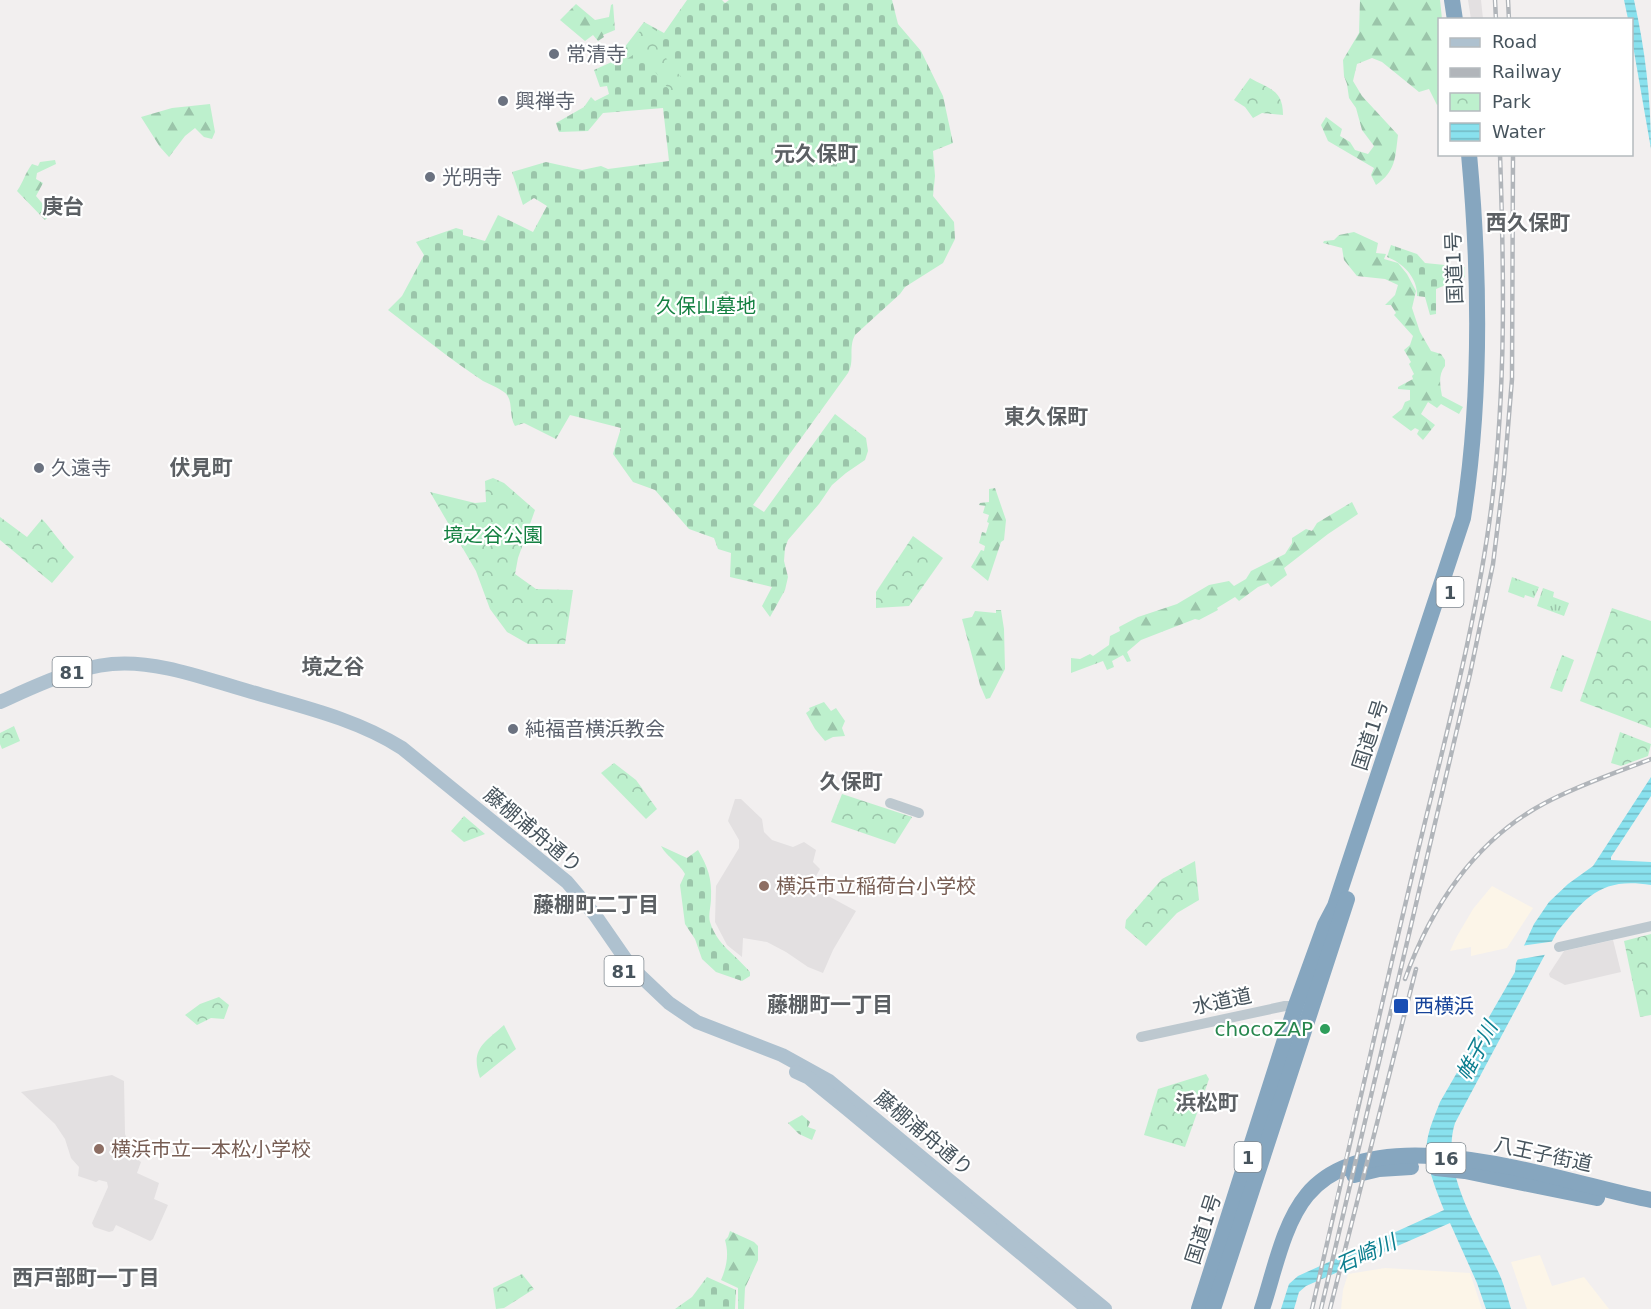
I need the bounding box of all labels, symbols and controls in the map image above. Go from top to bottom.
legend [1438,18,1633,156]
text: Road [1492,31,1537,52]
place label: 常清寺 [566,42,626,66]
marker: 常清寺 [547,47,561,61]
text: Railway [1492,61,1562,82]
place label: 興禅寺 [515,89,575,113]
text: Park [1492,91,1531,112]
marker: 興禅寺 [496,94,510,108]
text: Water [1492,121,1546,142]
district label: 元久保町 [774,142,858,166]
place label: 光明寺 [442,165,502,189]
marker: 光明寺 [423,170,437,184]
district label: 庚台 [42,195,84,219]
district label: 西久保町 [1486,211,1570,235]
street label: 国道1号 [1441,231,1467,305]
park label: 久保山墓地 [656,294,756,318]
district label: 東久保町 [1004,405,1088,429]
place label: 久遠寺 [51,456,111,480]
district label: 伏見町 [170,456,233,480]
marker: 久遠寺 [32,461,46,475]
park label: 境之谷公園 [443,523,543,547]
road number: 1 [1436,577,1464,607]
district label: 境之谷 [302,655,365,679]
road number: 81 [52,657,92,687]
street label: 国道1号 [1347,697,1393,773]
place label: 純福音横浜教会 [525,717,665,741]
marker: 純福音横浜教会 [506,722,520,736]
district label: 久保町 [820,770,883,794]
street label: 藤棚浦舟通り [479,782,587,878]
place label: 横浜市立稲荷台小学校 [776,874,976,898]
marker: 横浜市立稲荷台小学校 [757,879,771,893]
district label: 藤棚町二丁目 [533,893,659,917]
road number: 81 [604,956,644,986]
street label: 水道道 [1190,983,1254,1019]
district label: 藤棚町一丁目 [767,993,893,1017]
place label: 西横浜 [1414,994,1474,1018]
marker: 西横浜 [1392,997,1410,1015]
water label: 帷子川 [1452,1016,1503,1084]
place label: chocoZAP [1214,1017,1313,1041]
marker: chocoZAP [1318,1022,1332,1036]
street label: 藤棚浦舟通り [870,1085,978,1181]
district label: 浜松町 [1176,1091,1239,1115]
street label: 八王子街道 [1492,1132,1594,1176]
place label: 横浜市立一本松小学校 [111,1137,311,1161]
marker: 横浜市立一本松小学校 [92,1142,106,1156]
road number: 1 [1234,1142,1262,1172]
road number: 16 [1426,1143,1466,1173]
street label: 国道1号 [1180,1191,1226,1267]
water label: 石崎川 [1332,1229,1401,1278]
district label: 西戸部町一丁目 [13,1266,160,1290]

